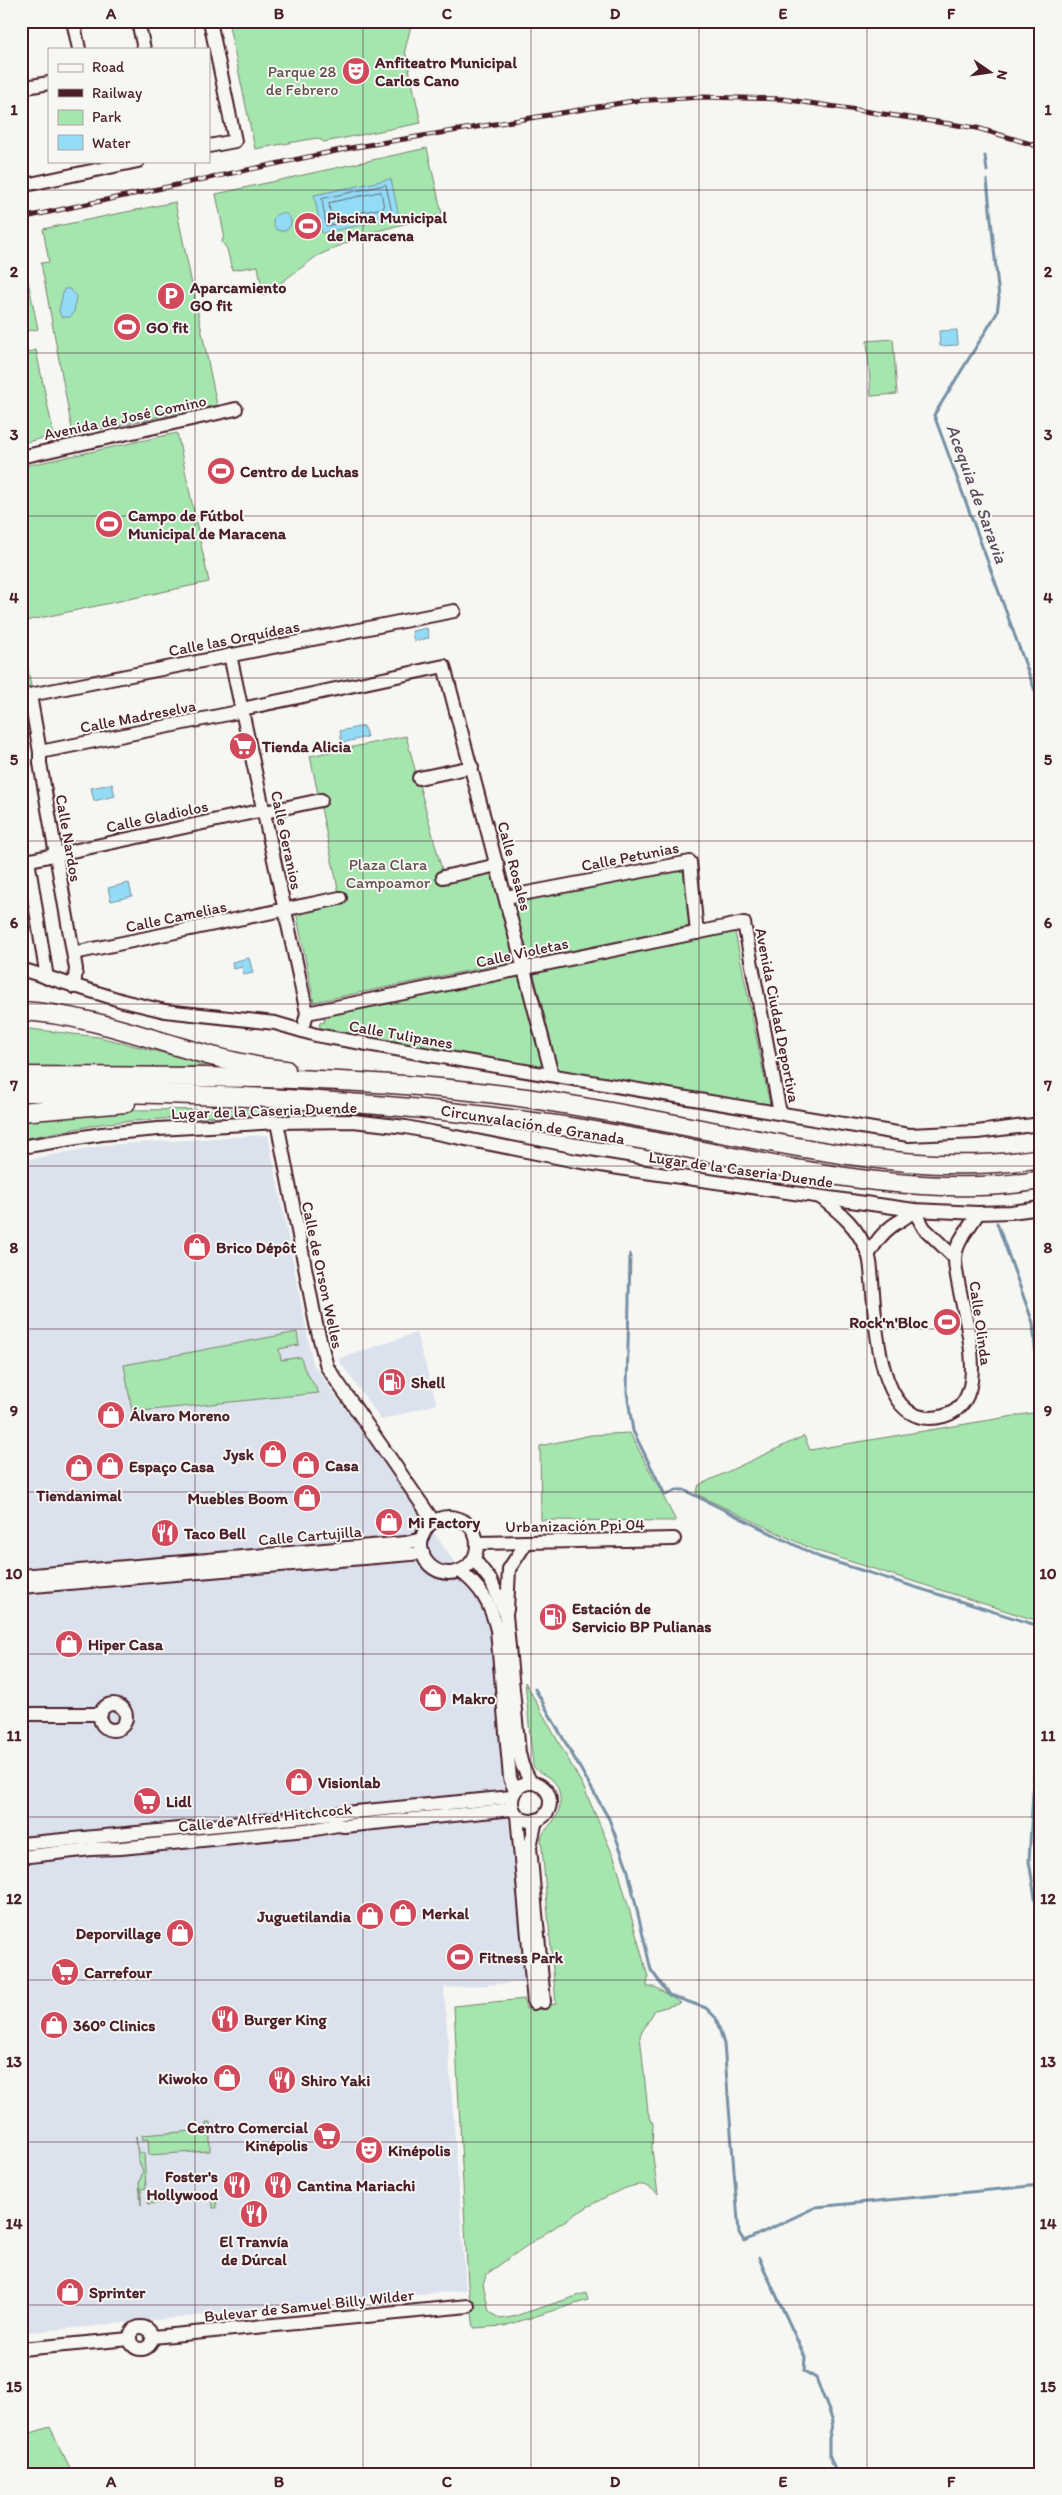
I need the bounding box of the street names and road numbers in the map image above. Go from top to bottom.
street label: Avenida de José Comino [42,391,208,444]
street label: Calle las Orquídeas [167,616,301,661]
street label: Calle Madreselva [78,696,198,737]
street label: Calle Geranios [267,789,306,891]
street label: Calle Nardos [51,793,86,883]
street label: Calle Gladiolos [104,796,210,837]
street label: Calle Rosales [493,819,536,913]
street label: Calle Petunias [580,838,681,875]
street label: Calle Camelias [124,897,228,936]
street label: Avenida Ciudad Deportiva [751,926,804,1105]
street label: Calle Violetas [474,933,570,972]
street label: Calle Tulipanes [347,1016,454,1053]
street label: Lugar de la Caseria Duende [171,1098,357,1123]
street label: Circunvalación de Granada [439,1101,627,1149]
street label: Lugar de la Caseria Duende [647,1147,834,1192]
street label: Calle de Orson Welles [298,1200,347,1350]
street label: Calle Olinda [965,1280,996,1367]
street label: Urbanización Ppi 04 [505,1515,645,1536]
street label: Calle Cartujilla [257,1521,363,1549]
street label: Calle de Alfred Hitchcock [177,1799,354,1836]
street label: Bulevar de Samuel Billy Wilder [203,2285,416,2326]

